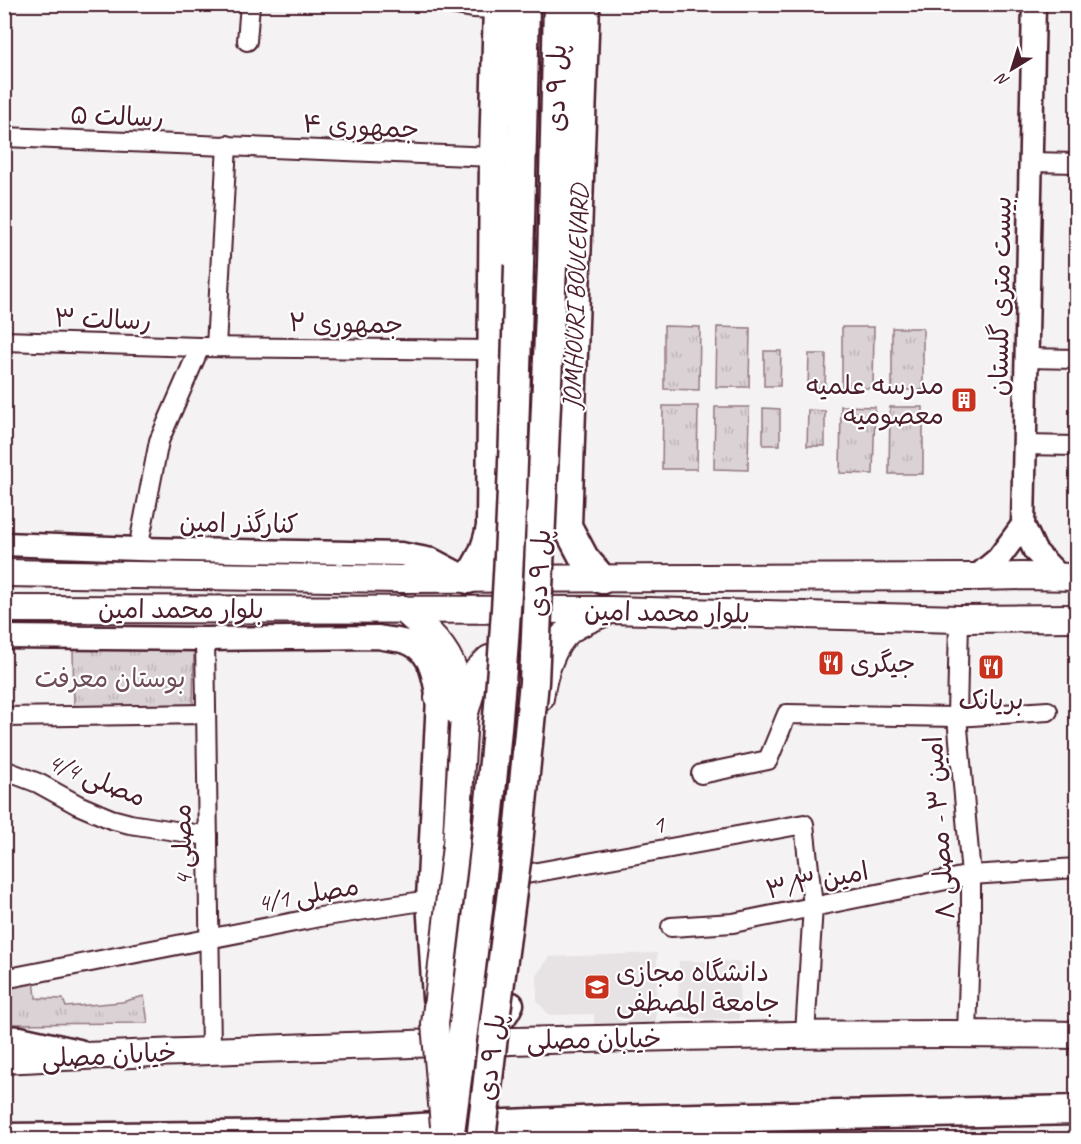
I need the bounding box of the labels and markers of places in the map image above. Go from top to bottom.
place label: مدرسه علمیه معصومیه [806,369,944,432]
building icon: مدرسه علمیه معصومیه [949,385,979,415]
place label: جیگری [850,647,916,680]
restaurant icon: جیگری [816,648,846,678]
restaurant icon: بریانک [976,652,1006,682]
place label: بریانک [958,684,1024,717]
place label: دانشگاه مجازی جامعة المصطفی [616,956,780,1019]
school or university icon: دانشگاه مجازی جامعة المصطفی [582,972,612,1002]

